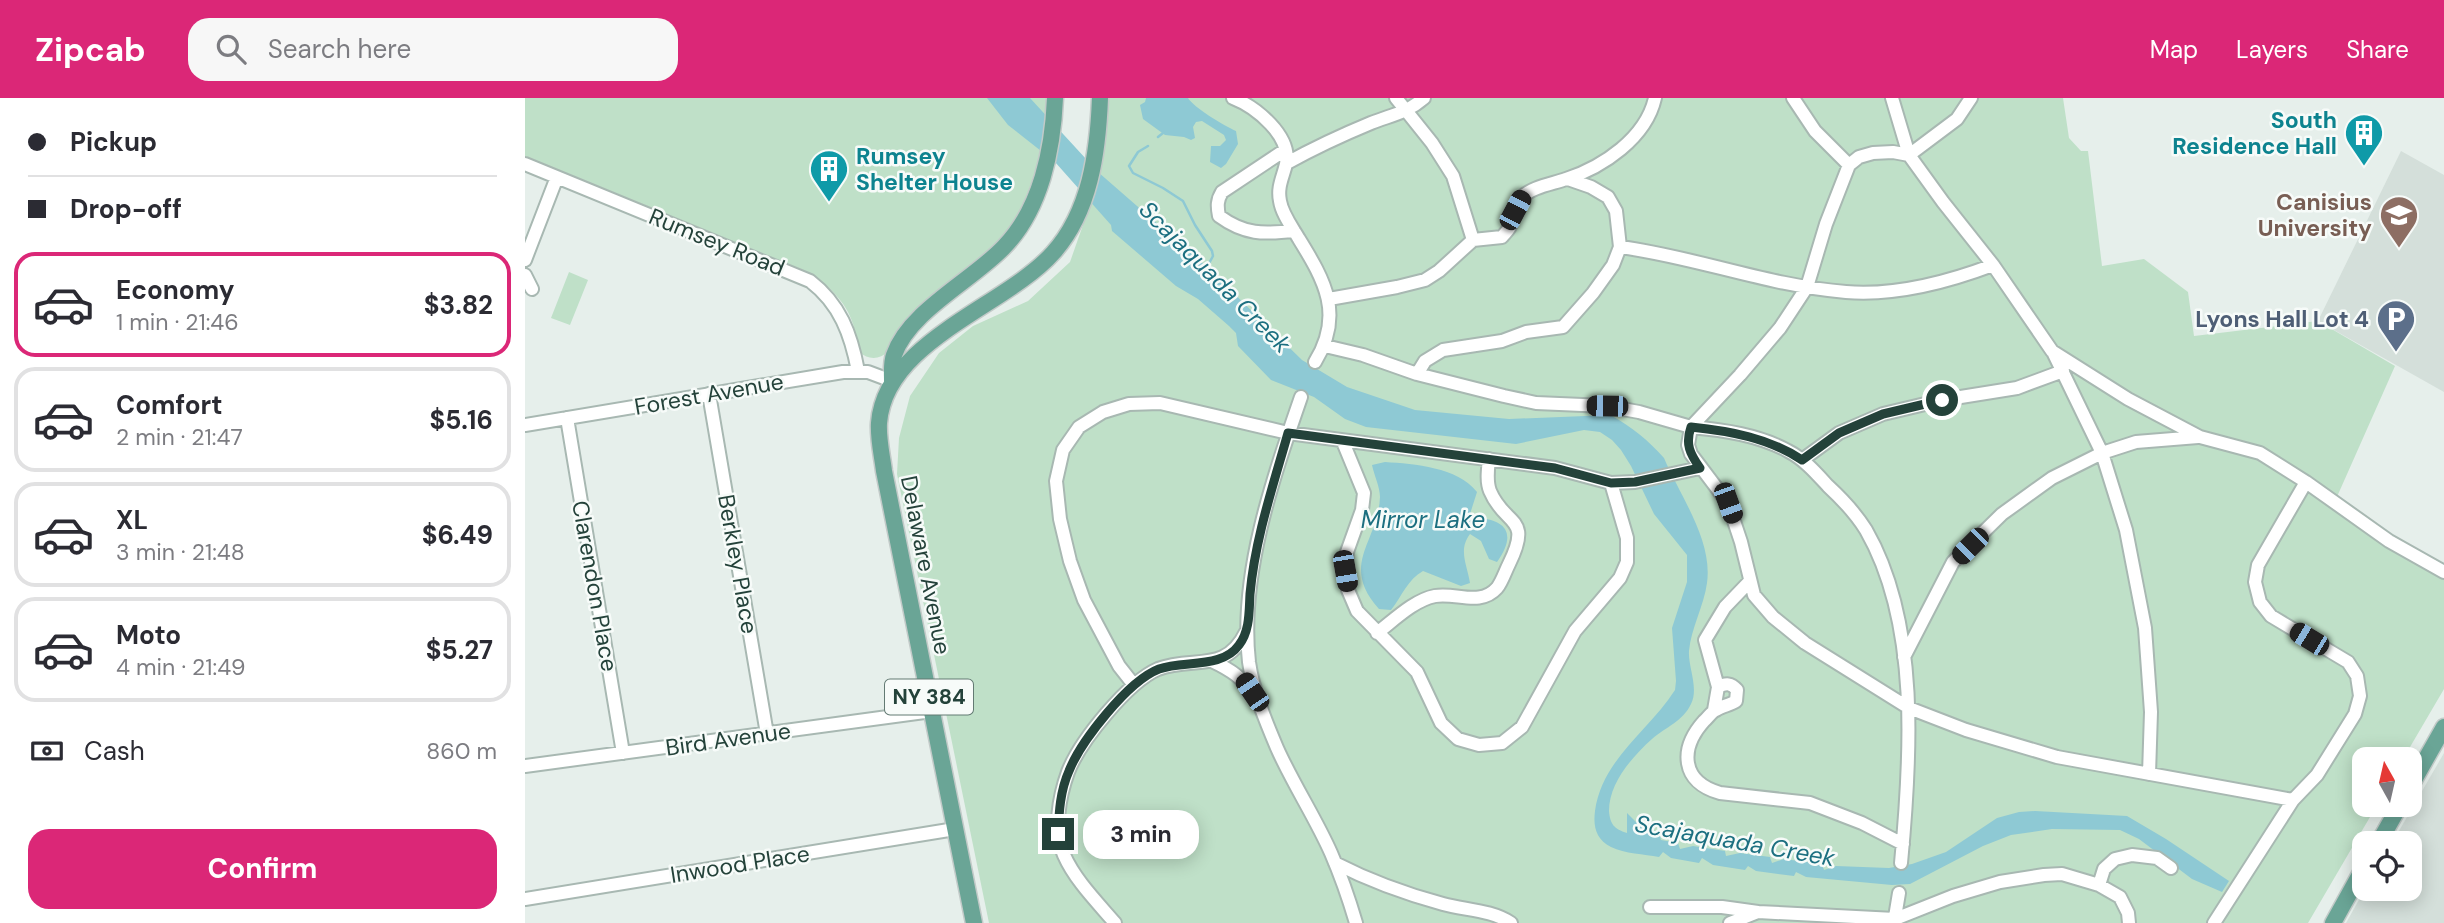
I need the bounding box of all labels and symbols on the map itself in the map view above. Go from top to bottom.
place label: South Residence Hall [2172,105,2337,161]
building icon: South Residence Hall [2343,112,2385,167]
place label: Rumsey Shelter House [856,141,1013,197]
building icon: Rumsey Shelter House [808,148,850,203]
car [1496,187,1535,233]
place label: Canisius University [2258,187,2372,243]
water label: Scajaquada Creek [1133,194,1298,360]
school or university icon: Canisius University [2378,194,2420,249]
street label: Rumsey Road [645,201,789,283]
parking icon: Lyons Hall Lot 4 [2375,298,2417,353]
place label: Lyons Hall Lot 4 [2195,304,2369,334]
street label: Forest Avenue [632,366,786,422]
route start [1926,384,1958,416]
car [1586,395,1629,417]
street label: Delaware Avenue [894,473,958,657]
car [1711,480,1746,526]
street label: Berkley Place [711,492,765,636]
street label: Clarendon Place [565,498,625,674]
water label: Mirror Lake [1361,504,1485,535]
car [1948,524,1993,568]
car [1332,548,1359,594]
car [2286,619,2333,659]
car [1232,669,1273,715]
road number: NY 384 [885,680,973,714]
street label: Bird Avenue [663,715,793,763]
north arrow [2352,747,2422,817]
water label: Scajaquada Creek [1633,808,1838,873]
callout: 3 min [1083,810,1198,858]
route end [1042,818,1074,850]
street label: Inwood Place [668,838,812,890]

